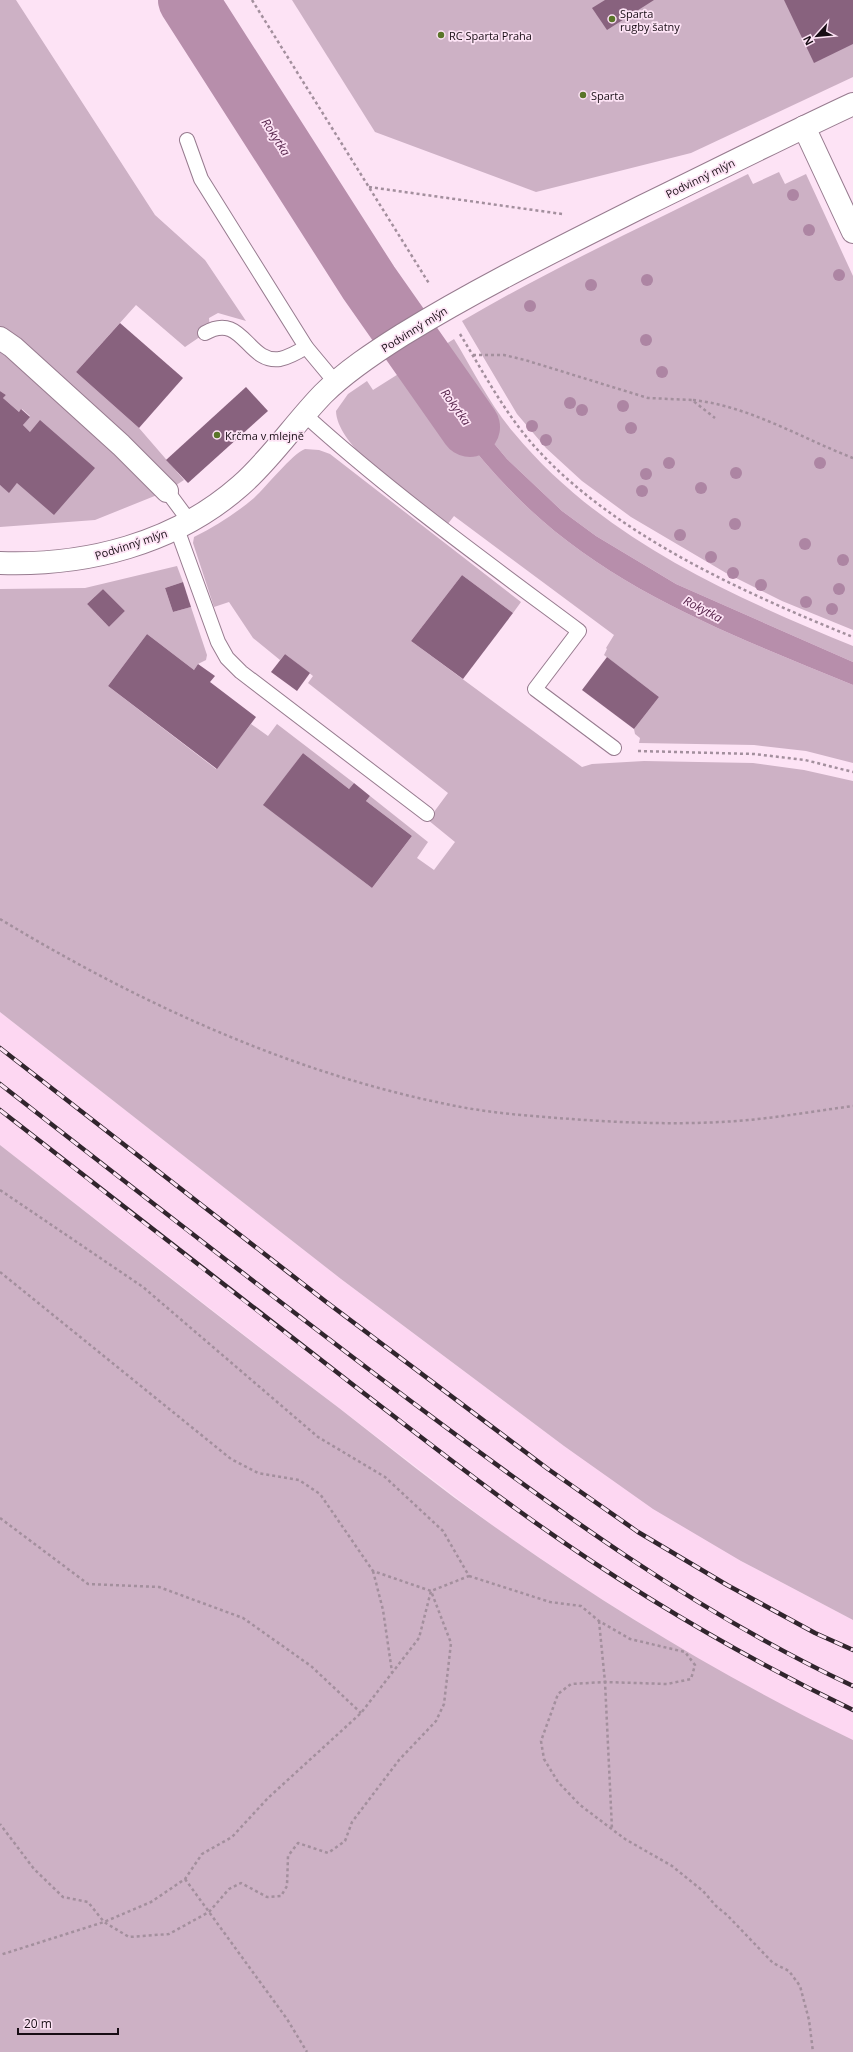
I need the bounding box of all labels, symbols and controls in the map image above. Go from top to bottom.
place label: Sparta rugby šatny [620,6,680,34]
marker: Sparta rugby šatny [607,14,617,24]
north arrow [797,16,837,56]
place label: RC Sparta Praha [449,28,532,43]
marker: RC Sparta Praha [436,30,446,40]
text: N [799,33,816,48]
place label: Sparta [591,88,624,103]
marker: Sparta [578,90,588,100]
water label: Rokytka [258,115,295,159]
street label: Podvinný mlýn [663,155,737,201]
street label: Podvinný mlýn [378,303,450,355]
water label: Rokytka [437,385,475,429]
place label: Krčma v mlejně [225,428,304,443]
marker: Krčma v mlejně [212,430,222,440]
street label: Podvinný mlýn [93,525,169,563]
water label: Rokytka [681,592,726,626]
scale bar [18,2010,118,2036]
text: 20 m [24,2015,52,2032]

